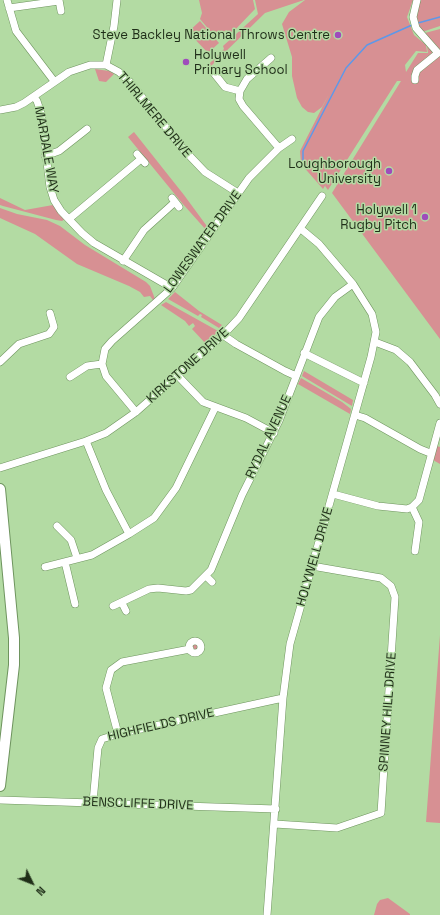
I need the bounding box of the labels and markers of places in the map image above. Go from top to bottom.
place label: Steve Backley National Throws Centre [92,27,330,43]
marker: Steve Backley National Throws Centre [333,30,343,40]
place label: Holywell Primary School [194,47,288,78]
marker: Holywell Primary School [181,57,191,67]
place label: Loughborough University [288,156,381,187]
marker: Loughborough University [384,166,394,176]
place label: Holywell 1 Rugby Pitch [340,202,417,233]
marker: Holywell 1 Rugby Pitch [420,212,430,222]

